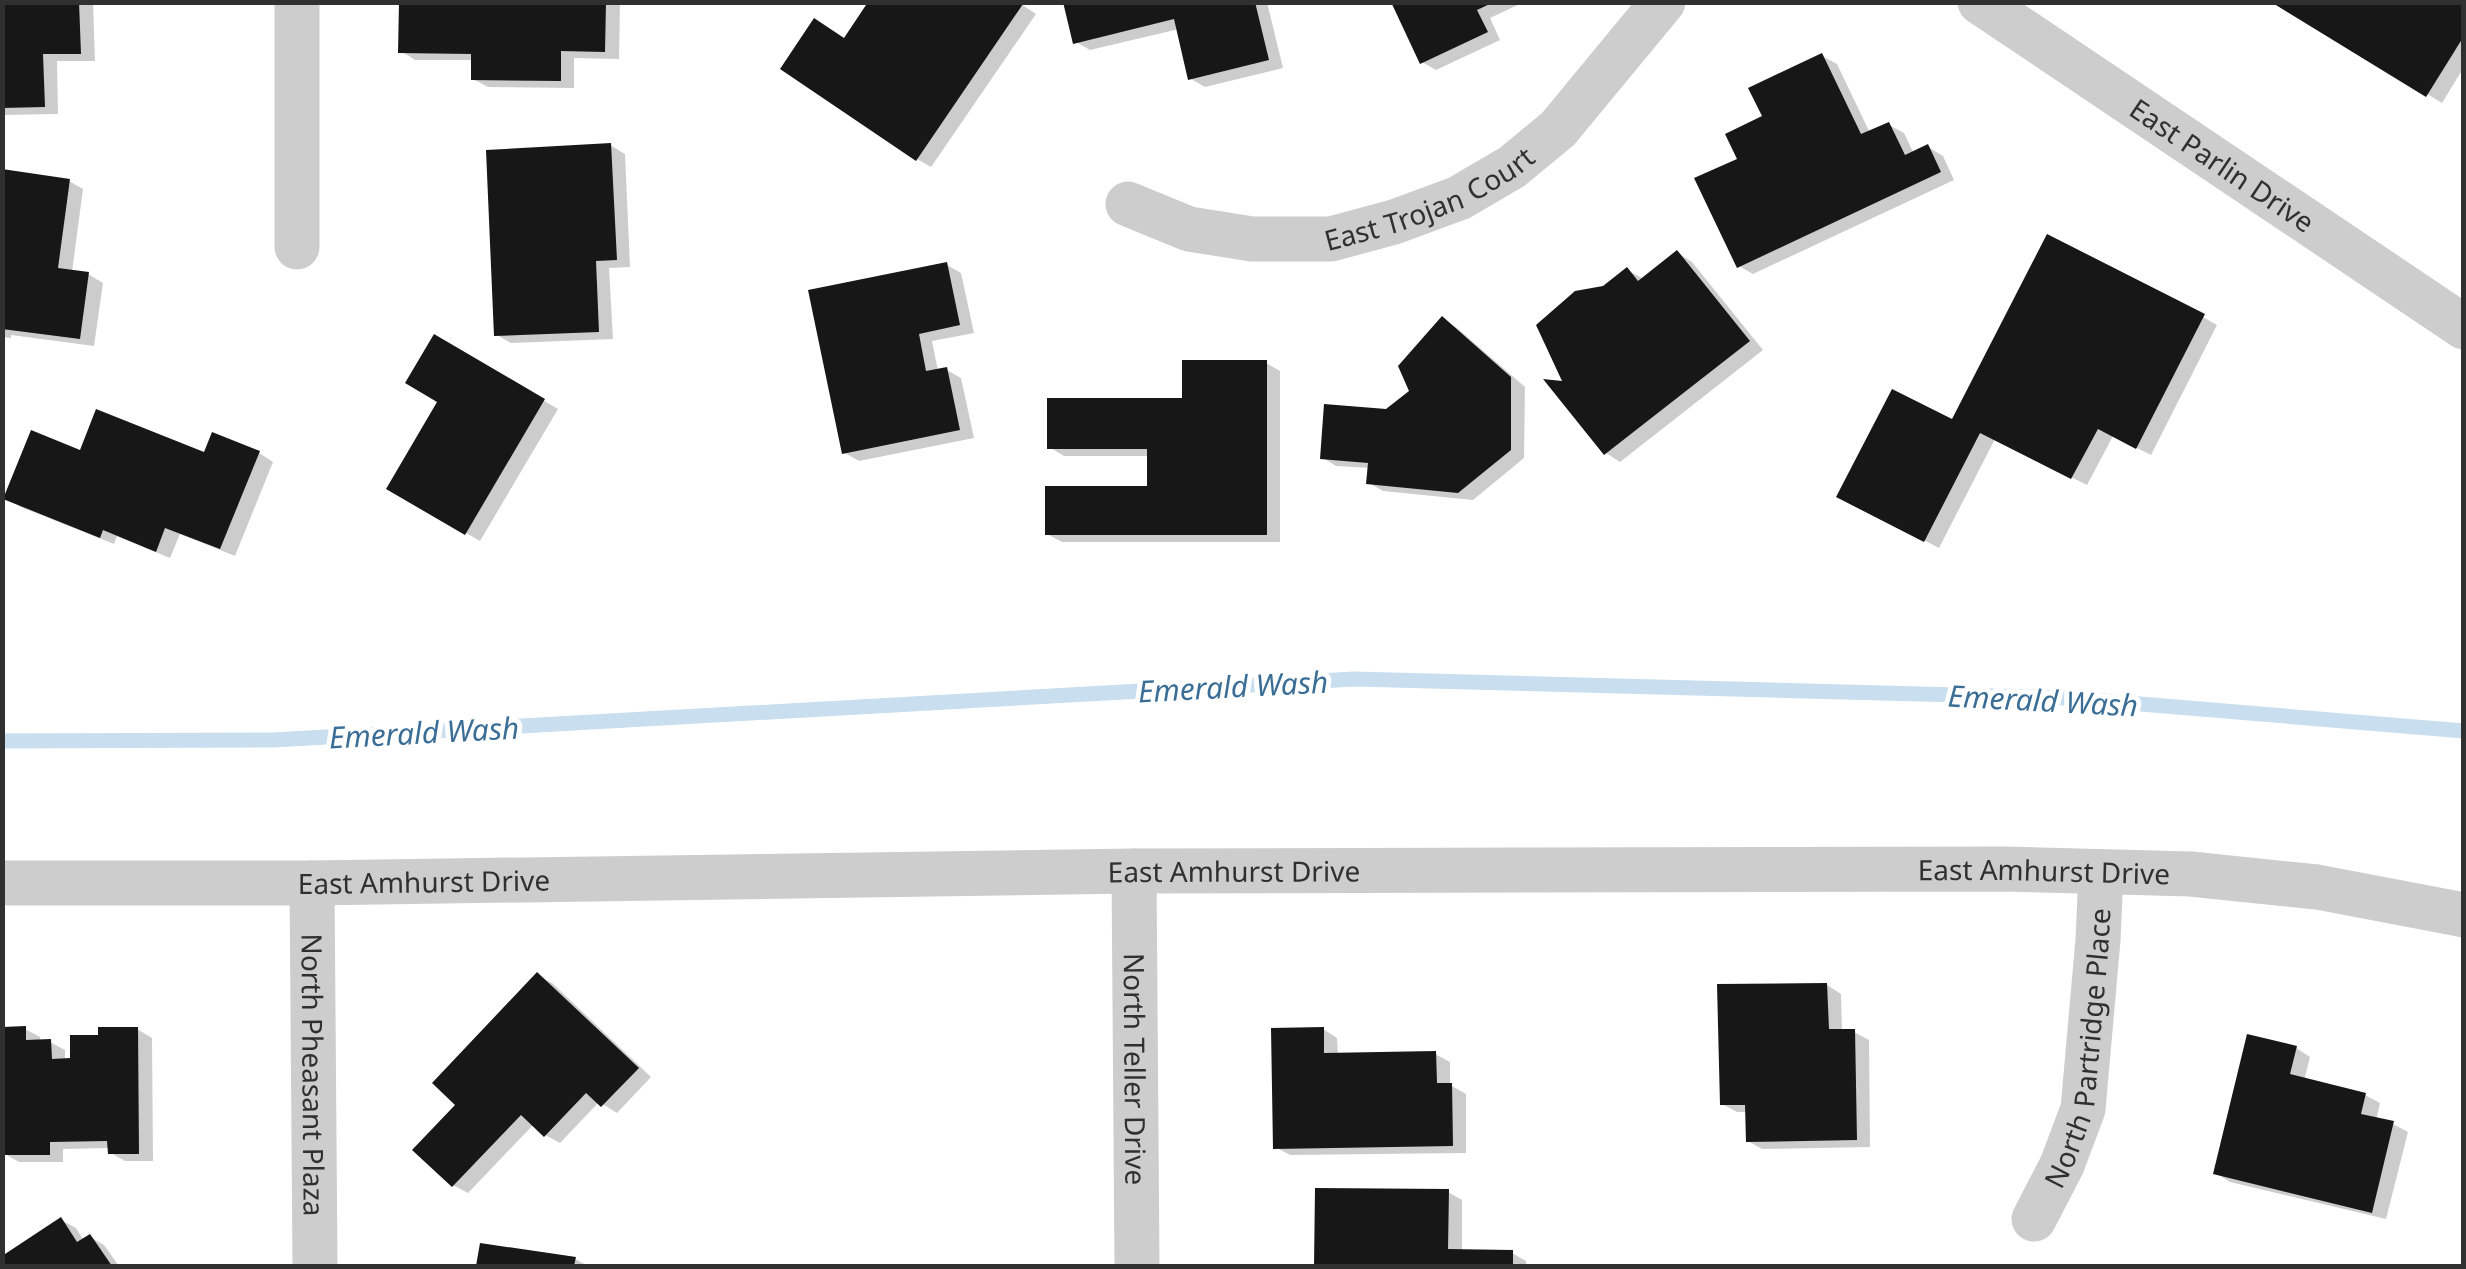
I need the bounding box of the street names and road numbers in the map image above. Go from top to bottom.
street label: East Parlin Drive [2123,89,2322,240]
street label: East Trojan Court [1320,138,1542,259]
street label: East Amhurst Drive [1918,850,2171,892]
street label: East Amhurst Drive [1107,851,1360,890]
street label: East Amhurst Drive [298,861,551,902]
street label: North Partridge Place [2035,907,2118,1194]
street label: North Pheasant Plaza [293,933,334,1217]
street label: North Teller Drive [1116,953,1155,1185]

